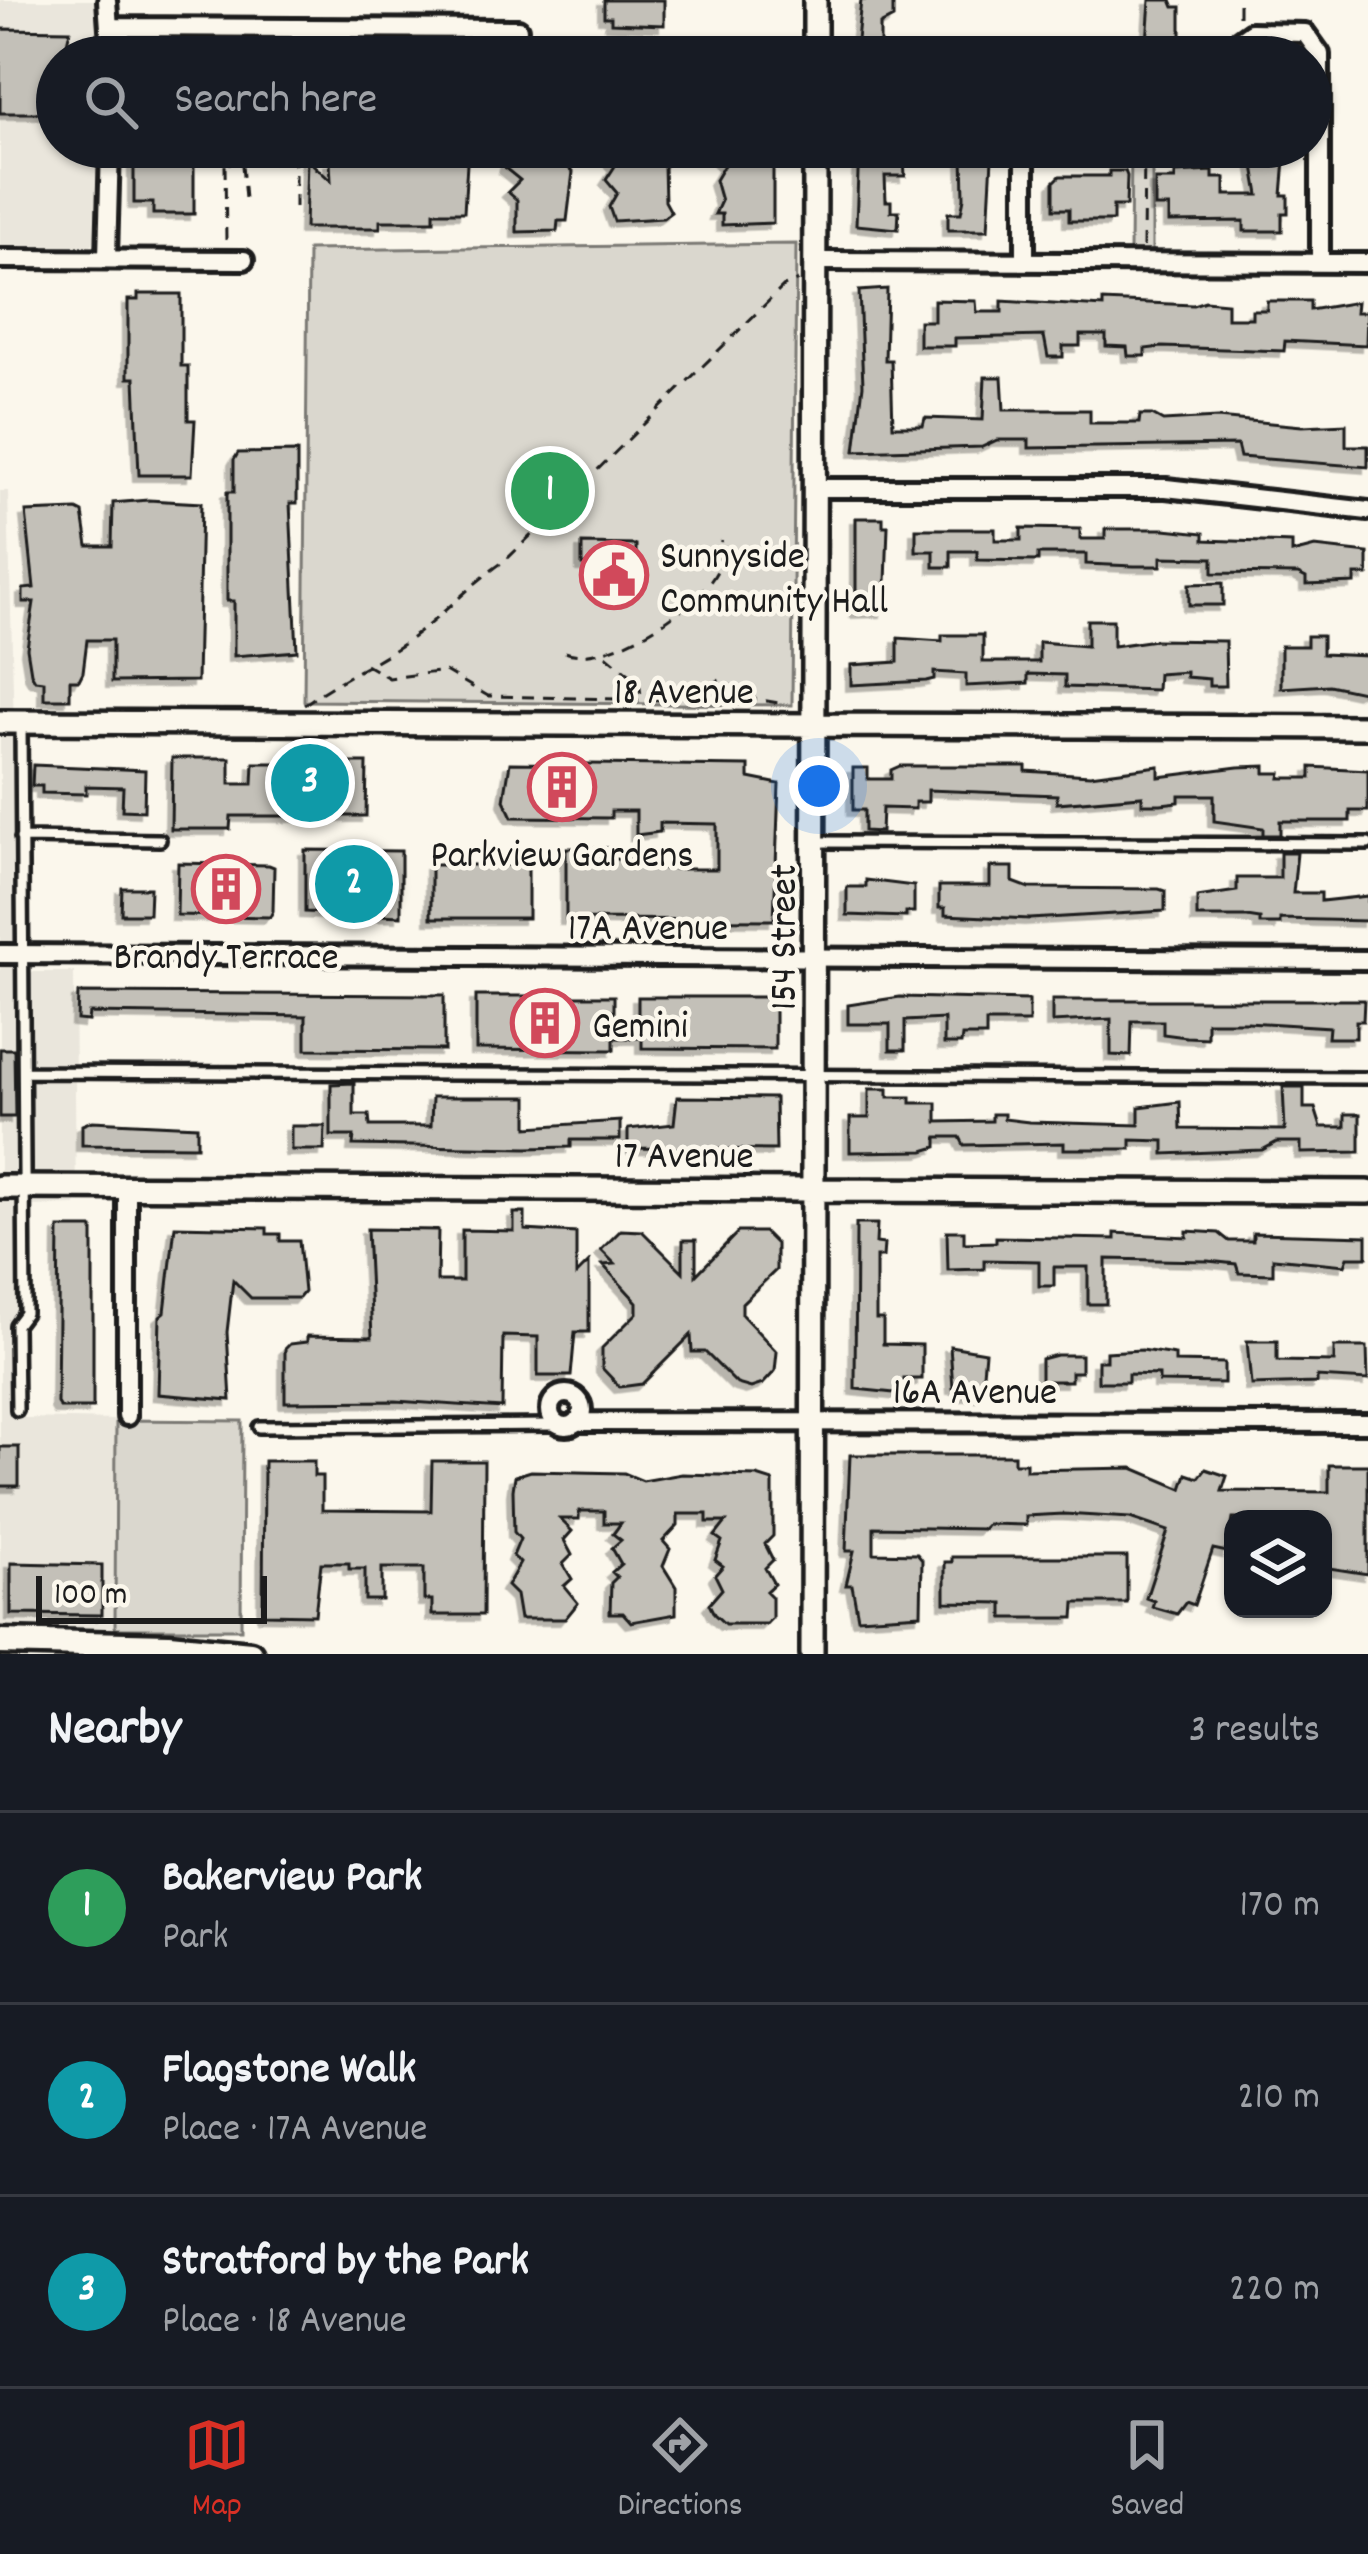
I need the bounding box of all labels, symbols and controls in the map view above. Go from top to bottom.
search box [36,36,1332,168]
icon: search [78,69,144,135]
text: Search here [174,70,377,134]
pin: 1 [511,446,589,536]
place label: Sunnyside Community Hall [660,532,888,632]
public building icon: Sunnyside Community Hall [579,540,649,610]
street label: 18 Avenue [614,668,754,723]
pin: 3 [271,738,349,828]
building icon: Parkview Gardens [527,752,597,822]
your location [789,756,849,816]
place label: Parkview Gardens [430,831,694,886]
pin: 2 [315,839,393,929]
building icon: Brandy Terrace [191,854,261,924]
street label: 154 Street [760,864,815,1010]
street label: 17A Avenue [568,904,728,959]
place label: Brandy Terrace [113,933,339,988]
building icon: Gemini [510,988,580,1058]
place label: Gemini [592,1002,688,1057]
street label: 17 Avenue [614,1132,754,1187]
street label: 16A Avenue [893,1368,1057,1423]
map controls [1224,1510,1332,1618]
button: layers [1224,1510,1332,1618]
scale bar [36,1570,267,1623]
text: 100 m [54,1573,127,1620]
text: Nearby [48,1696,181,1768]
text: 3 results [1189,1705,1320,1760]
text: Bakerview Park [162,1848,422,1912]
text: 1 [83,1880,91,1935]
text: 170 m [1240,1880,1320,1935]
text: Park [162,1912,228,1967]
text: Flagstone Walk [162,2040,416,2104]
text: 2 [78,2072,96,2127]
text: 210 m [1237,2072,1320,2127]
text: Place · 17A Avenue [162,2104,427,2159]
text: Stratford by the Park [162,2232,529,2296]
text: 3 [78,2264,96,2319]
text: 220 m [1229,2264,1320,2319]
text: Place · 18 Avenue [162,2296,407,2351]
tab: Map [184,2412,250,2531]
tab: Directions [618,2412,743,2531]
tab: Saved [1110,2412,1184,2531]

